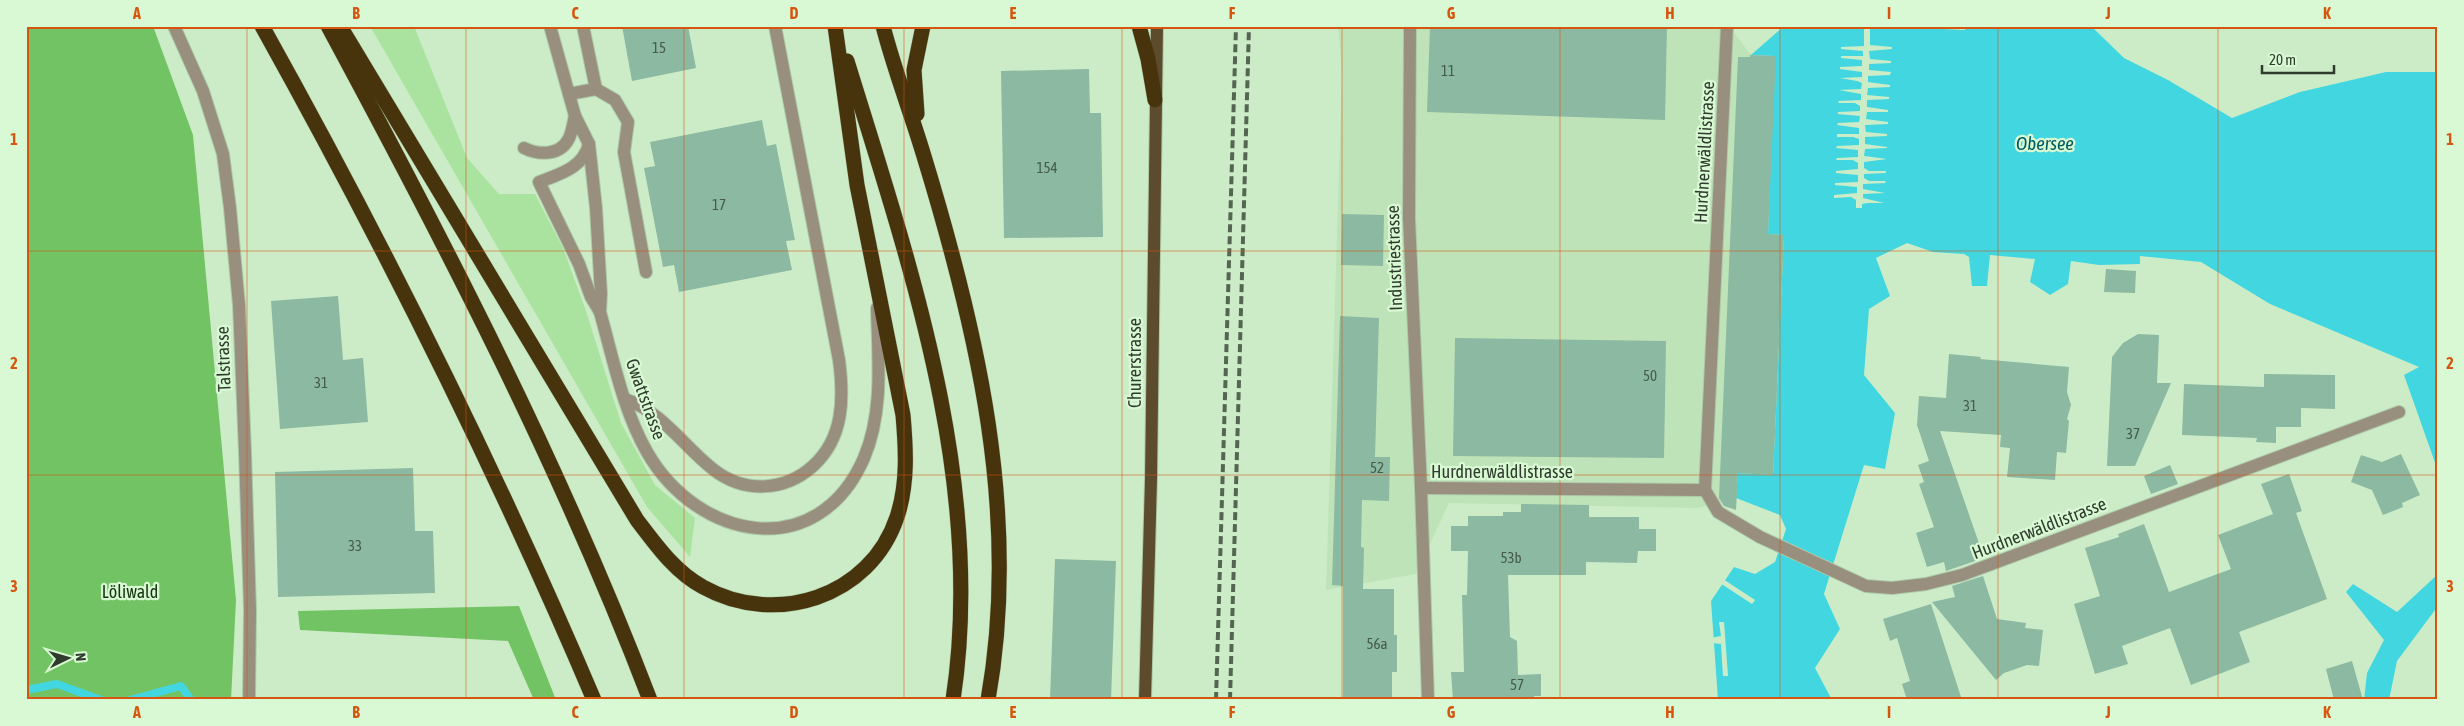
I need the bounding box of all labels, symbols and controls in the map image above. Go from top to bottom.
text: A [132,4,141,22]
text: B [352,4,360,22]
text: C [571,4,579,22]
text: D [790,4,799,22]
text: E [1010,4,1017,22]
text: F [1229,4,1236,22]
text: G [1447,4,1456,22]
text: H [1665,4,1675,22]
text: I [1887,4,1891,22]
text: J [2104,4,2111,22]
text: K [2323,4,2331,22]
house number: 15 [652,39,666,56]
scale bar [2262,42,2334,74]
text: 20 m [2269,51,2296,68]
house number: 11 [1441,62,1455,79]
street label: Hurdnerwäldlistrasse [1690,81,1718,223]
text: 1 [10,130,18,148]
text: 1 [2446,130,2454,148]
water label: Obersee [2016,132,2074,154]
house number: 154 [1036,159,1058,176]
house number: 17 [712,196,726,213]
street label: Industriestrasse [1382,205,1406,311]
street label: Churerstrasse [1124,318,1145,408]
street label: Talstrasse [211,326,235,392]
text: 2 [10,354,18,372]
text: 2 [2446,354,2454,372]
street label: Gwattstrasse [622,356,670,442]
house number: 50 [1643,367,1657,384]
house number: 31 [314,374,328,391]
house number: 31 [1963,397,1977,414]
house number: 37 [2126,425,2140,442]
house number: 52 [1370,459,1384,476]
street label: Hurdnerwäldlistrasse [1431,461,1573,482]
street label: Hurdnerwäldlistrasse [1969,493,2109,563]
house number: 33 [348,537,362,554]
house number: 53b [1500,549,1522,566]
text: 3 [10,577,18,595]
text: 3 [2446,577,2454,595]
park label: Löliwald [102,581,158,602]
north arrow [42,634,92,684]
house number: 56a [1366,635,1388,652]
text: N [73,652,89,662]
house number: 57 [1510,676,1524,693]
text: A [132,703,141,721]
text: B [352,703,360,721]
text: C [571,703,579,721]
text: D [790,703,799,721]
text: E [1010,703,1017,721]
text: F [1229,703,1236,721]
text: G [1447,703,1456,721]
text: H [1665,703,1675,721]
text: I [1887,703,1891,721]
text: J [2104,703,2111,721]
text: K [2323,703,2331,721]

